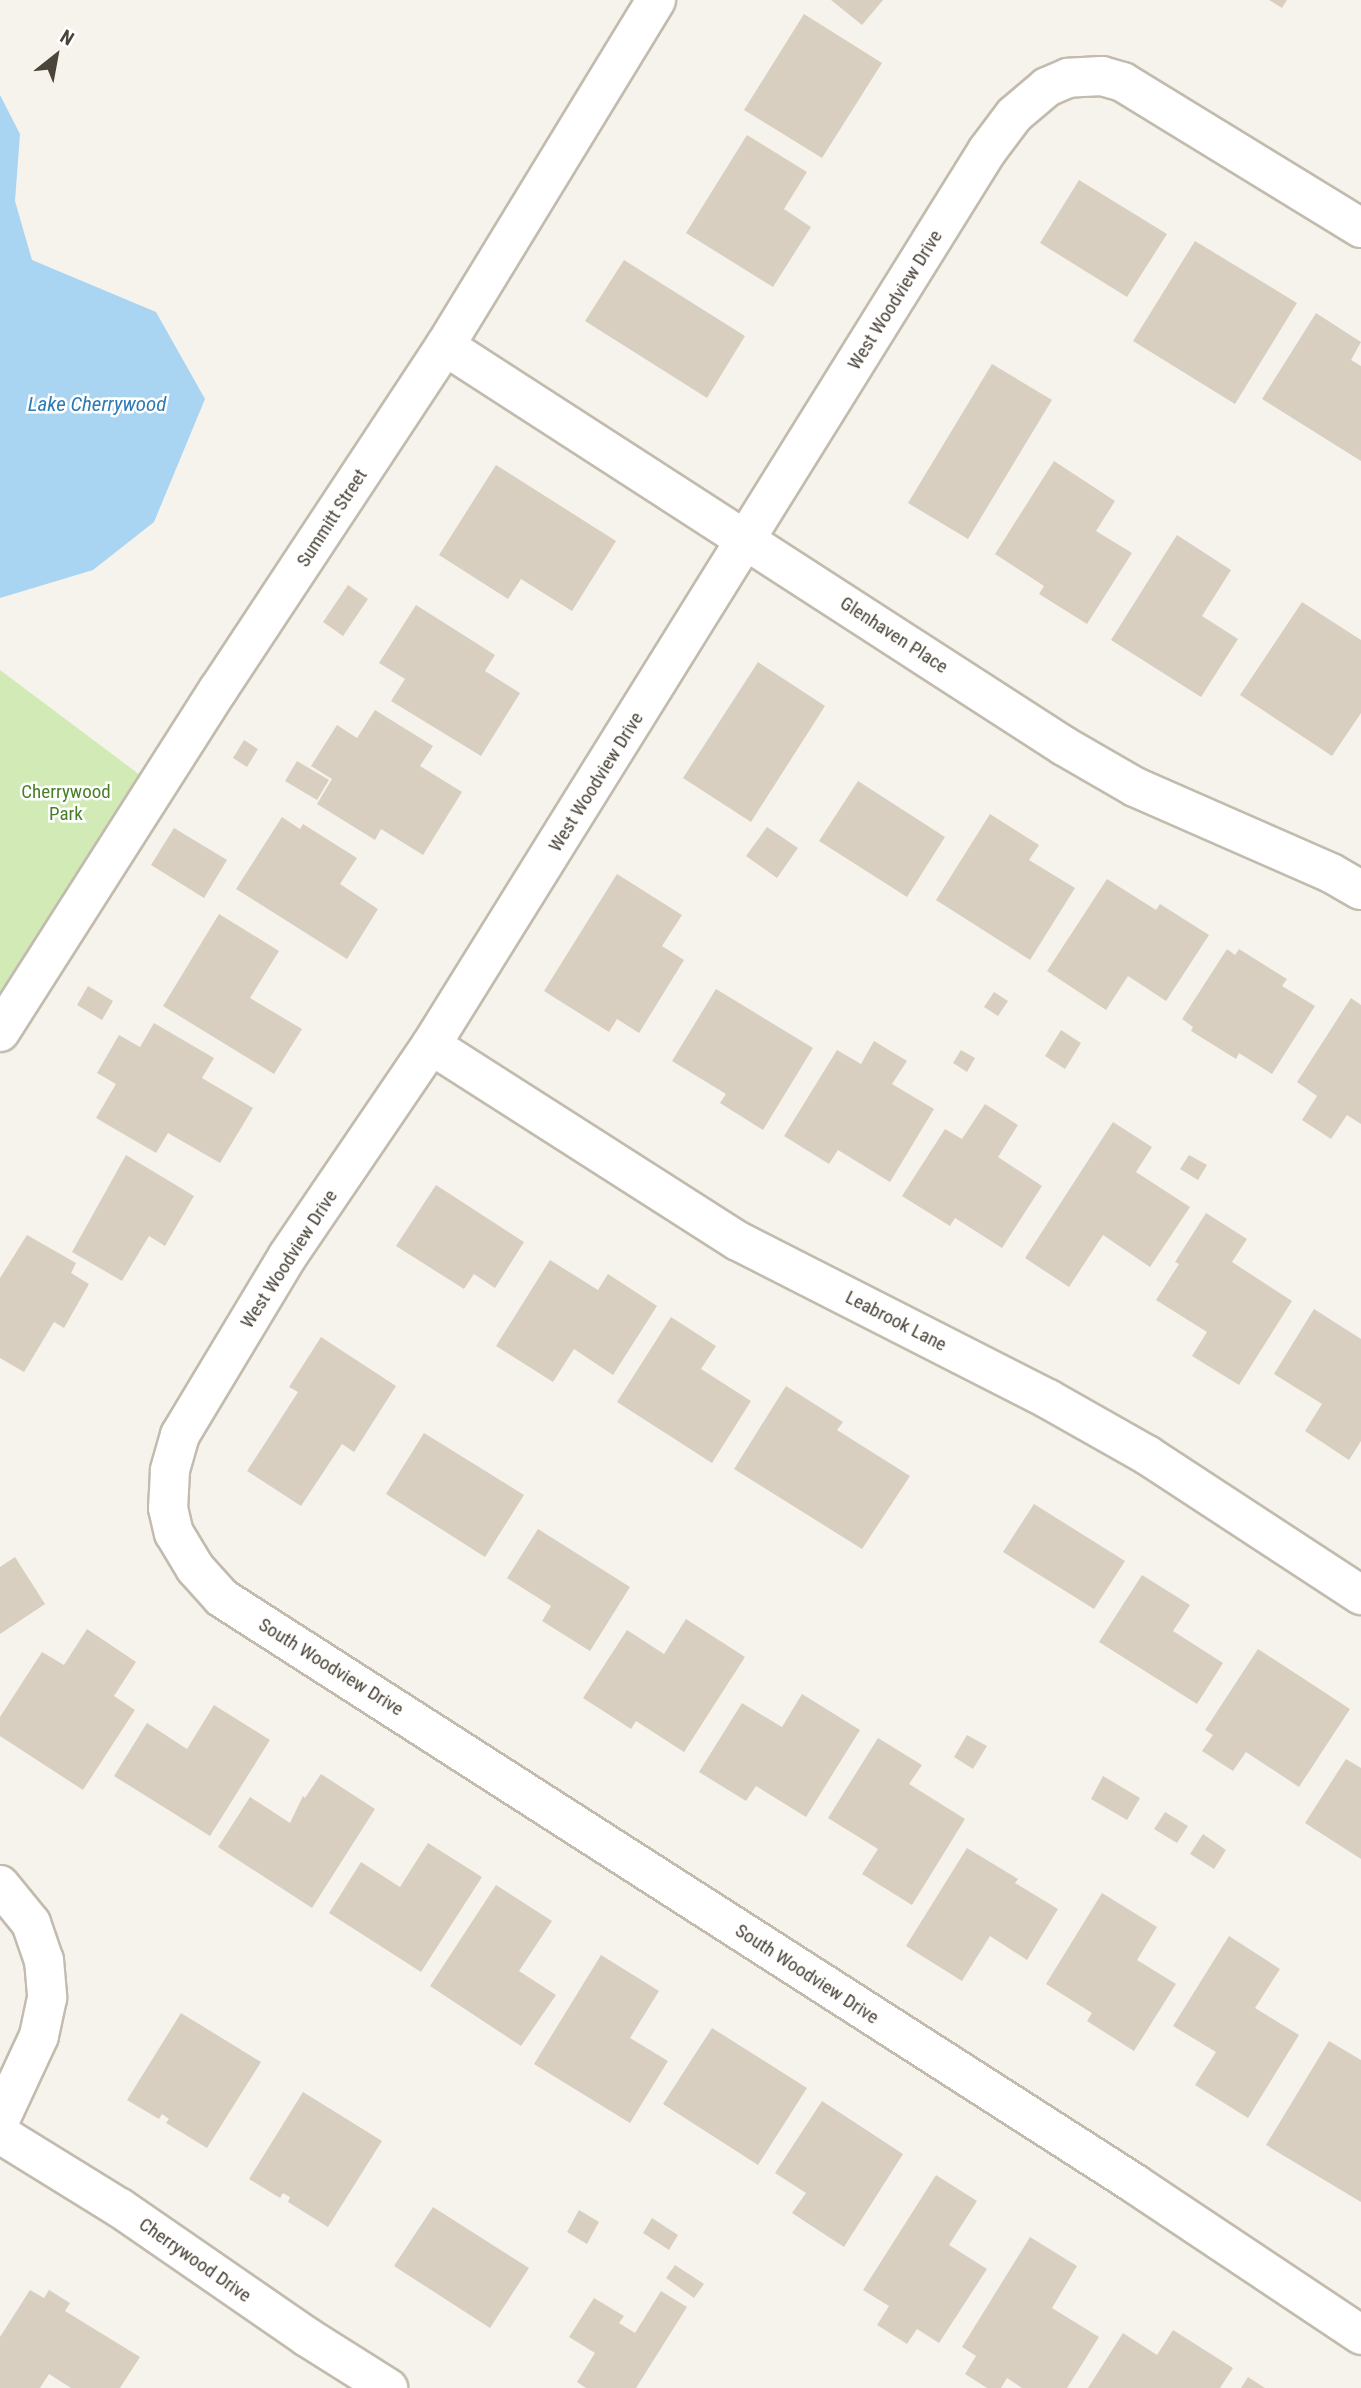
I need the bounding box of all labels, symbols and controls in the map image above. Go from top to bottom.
north arrow [21,21,91,91]
text: N [56,25,78,50]
street label: West Woodview Drive [843,226,947,374]
water label: Lake Cherrywood [28,391,166,417]
street label: Summitt Street [292,465,372,571]
street label: Glenhaven Place [836,592,952,678]
street label: West Woodview Drive [544,708,648,856]
park label: Cherrywood Park [21,781,111,825]
street label: West Woodview Drive [236,1186,342,1332]
street label: Leabrook Lane [842,1286,950,1356]
street label: South Woodview Drive [254,1613,408,1721]
street label: South Woodview Drive [731,1919,883,2029]
street label: Cherrywood Drive [135,2213,255,2307]

